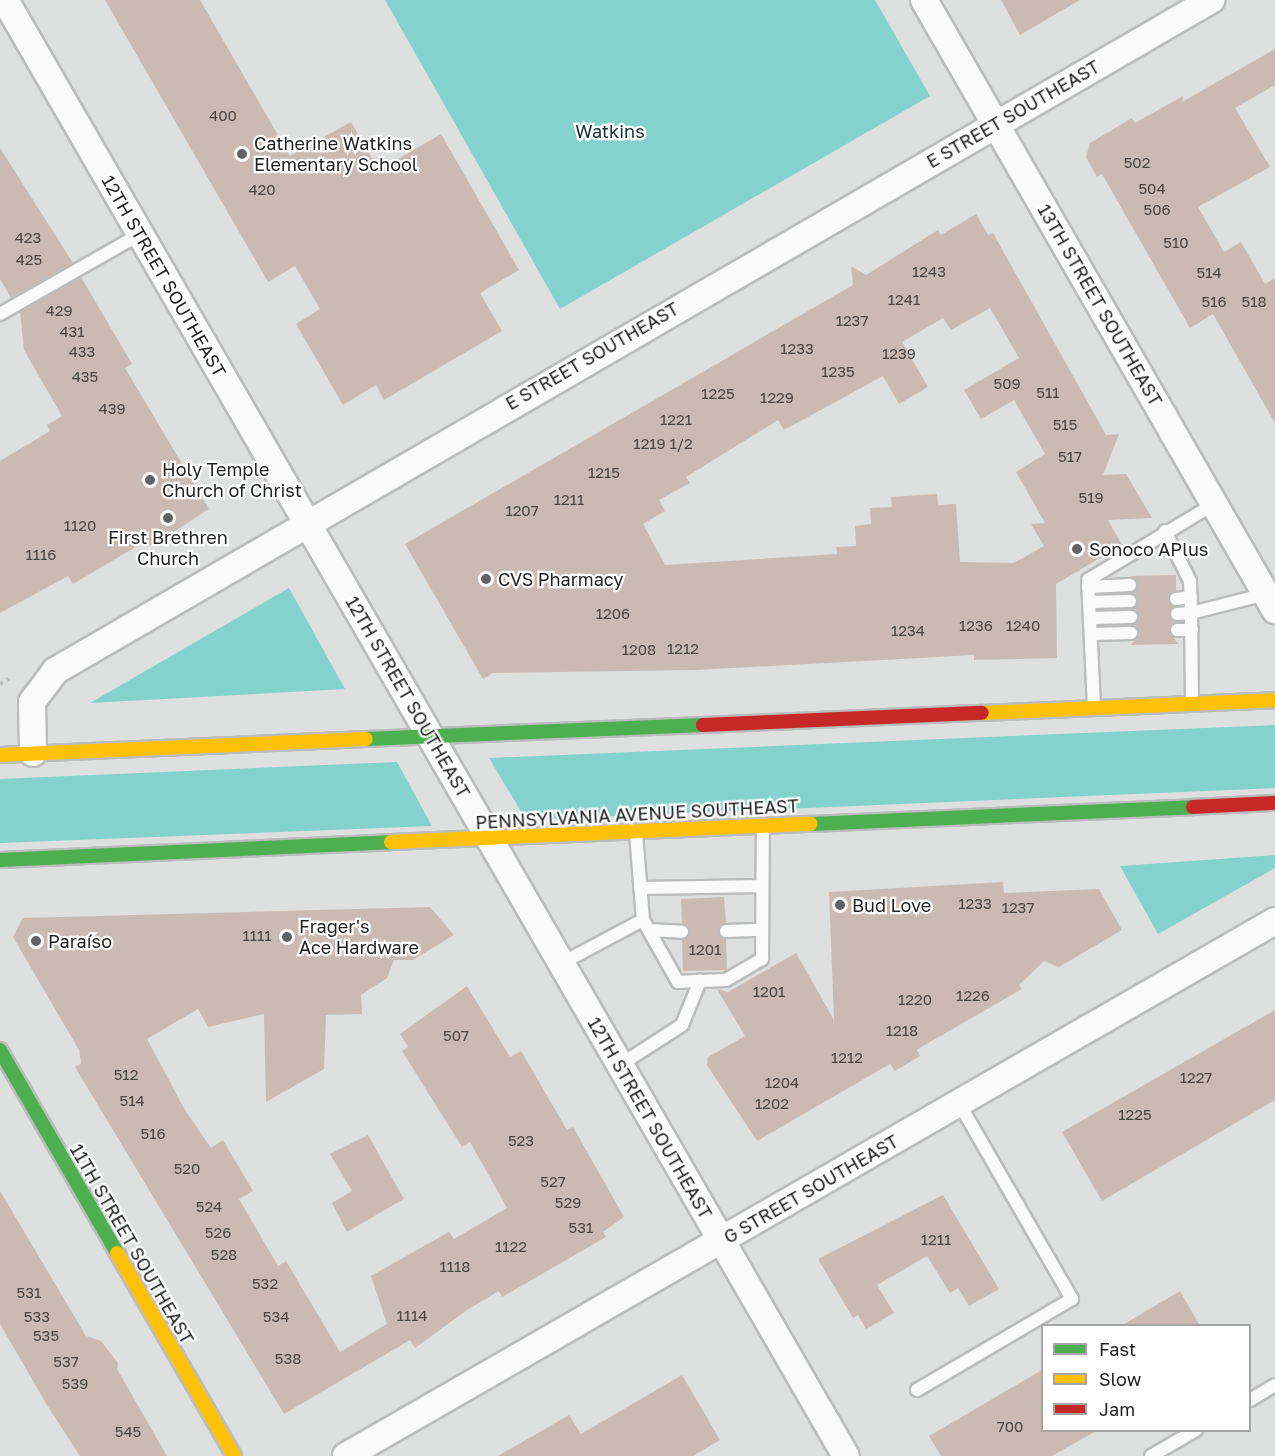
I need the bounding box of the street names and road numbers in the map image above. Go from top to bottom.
street label: E STREET SOUTHEAST [923,56,1103,172]
street label: 12TH STREET SOUTHEAST [97,171,231,381]
street label: 13TH STREET SOUTHEAST [1033,200,1167,410]
street label: E STREET SOUTHEAST [502,298,682,414]
street label: 12TH STREET SOUTHEAST [341,592,475,802]
street label: PENNSYLVANIA AVENUE SOUTHEAST [475,795,799,833]
street label: 12TH STREET SOUTHEAST [583,1013,717,1223]
street label: G STREET SOUTHEAST [720,1130,902,1248]
street label: 11TH STREET SOUTHEAST [66,1140,198,1348]

